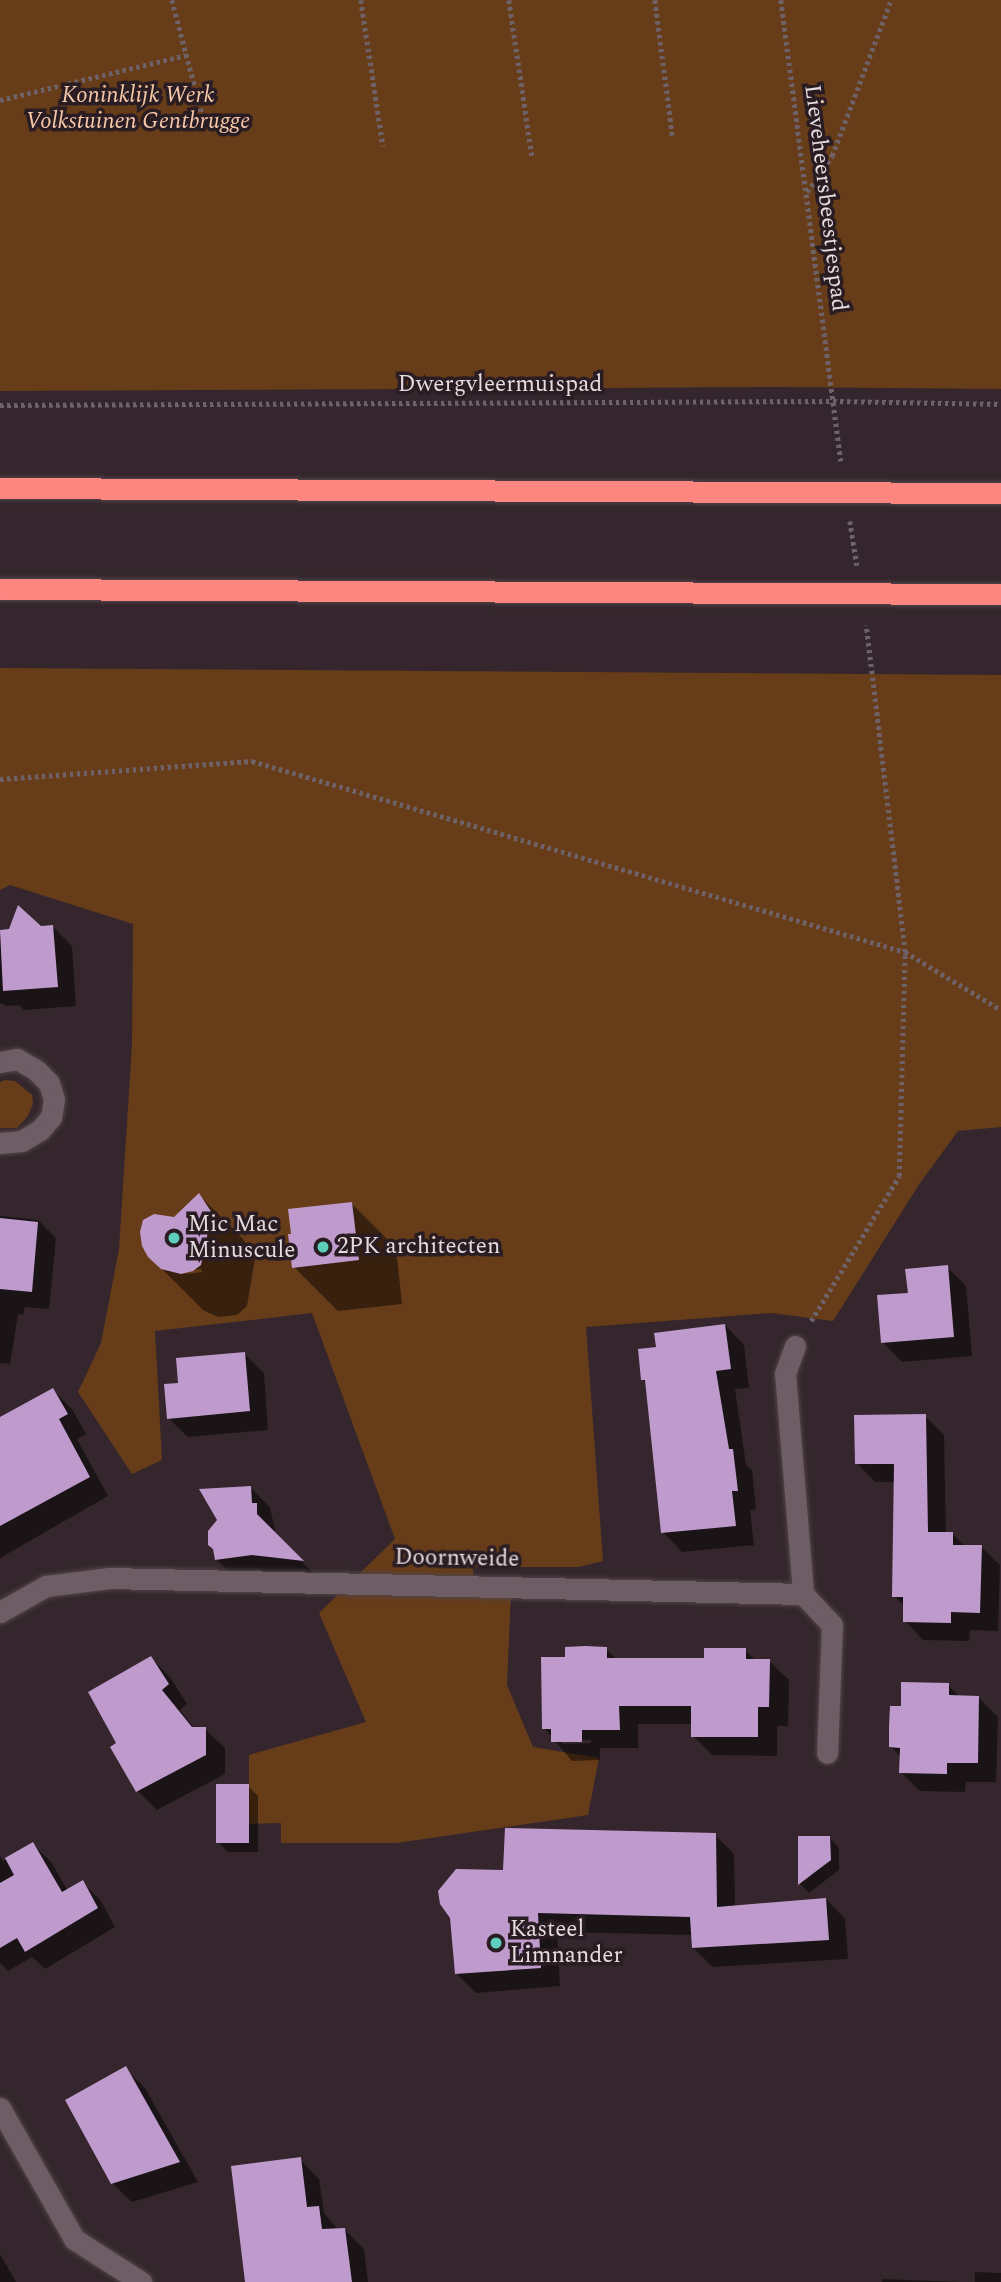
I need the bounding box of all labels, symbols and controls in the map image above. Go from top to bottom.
park label: Koninklijk Werk Volkstuinen Gentbrugge [26,82,250,136]
street label: Lieveheersbeestjespad [797,83,853,313]
street label: Dwergvleermuispad [398,371,602,399]
place label: Mic Mac Minuscule [188,1211,295,1265]
marker: Mic Mac Minuscule [166,1230,182,1246]
place label: 2PK architecten [337,1233,500,1261]
marker: 2PK architecten [315,1239,331,1255]
street label: Doornweide [394,1544,520,1574]
place label: Kasteel Limnander [510,1916,623,1970]
marker: Kasteel Limnander [488,1935,504,1951]

